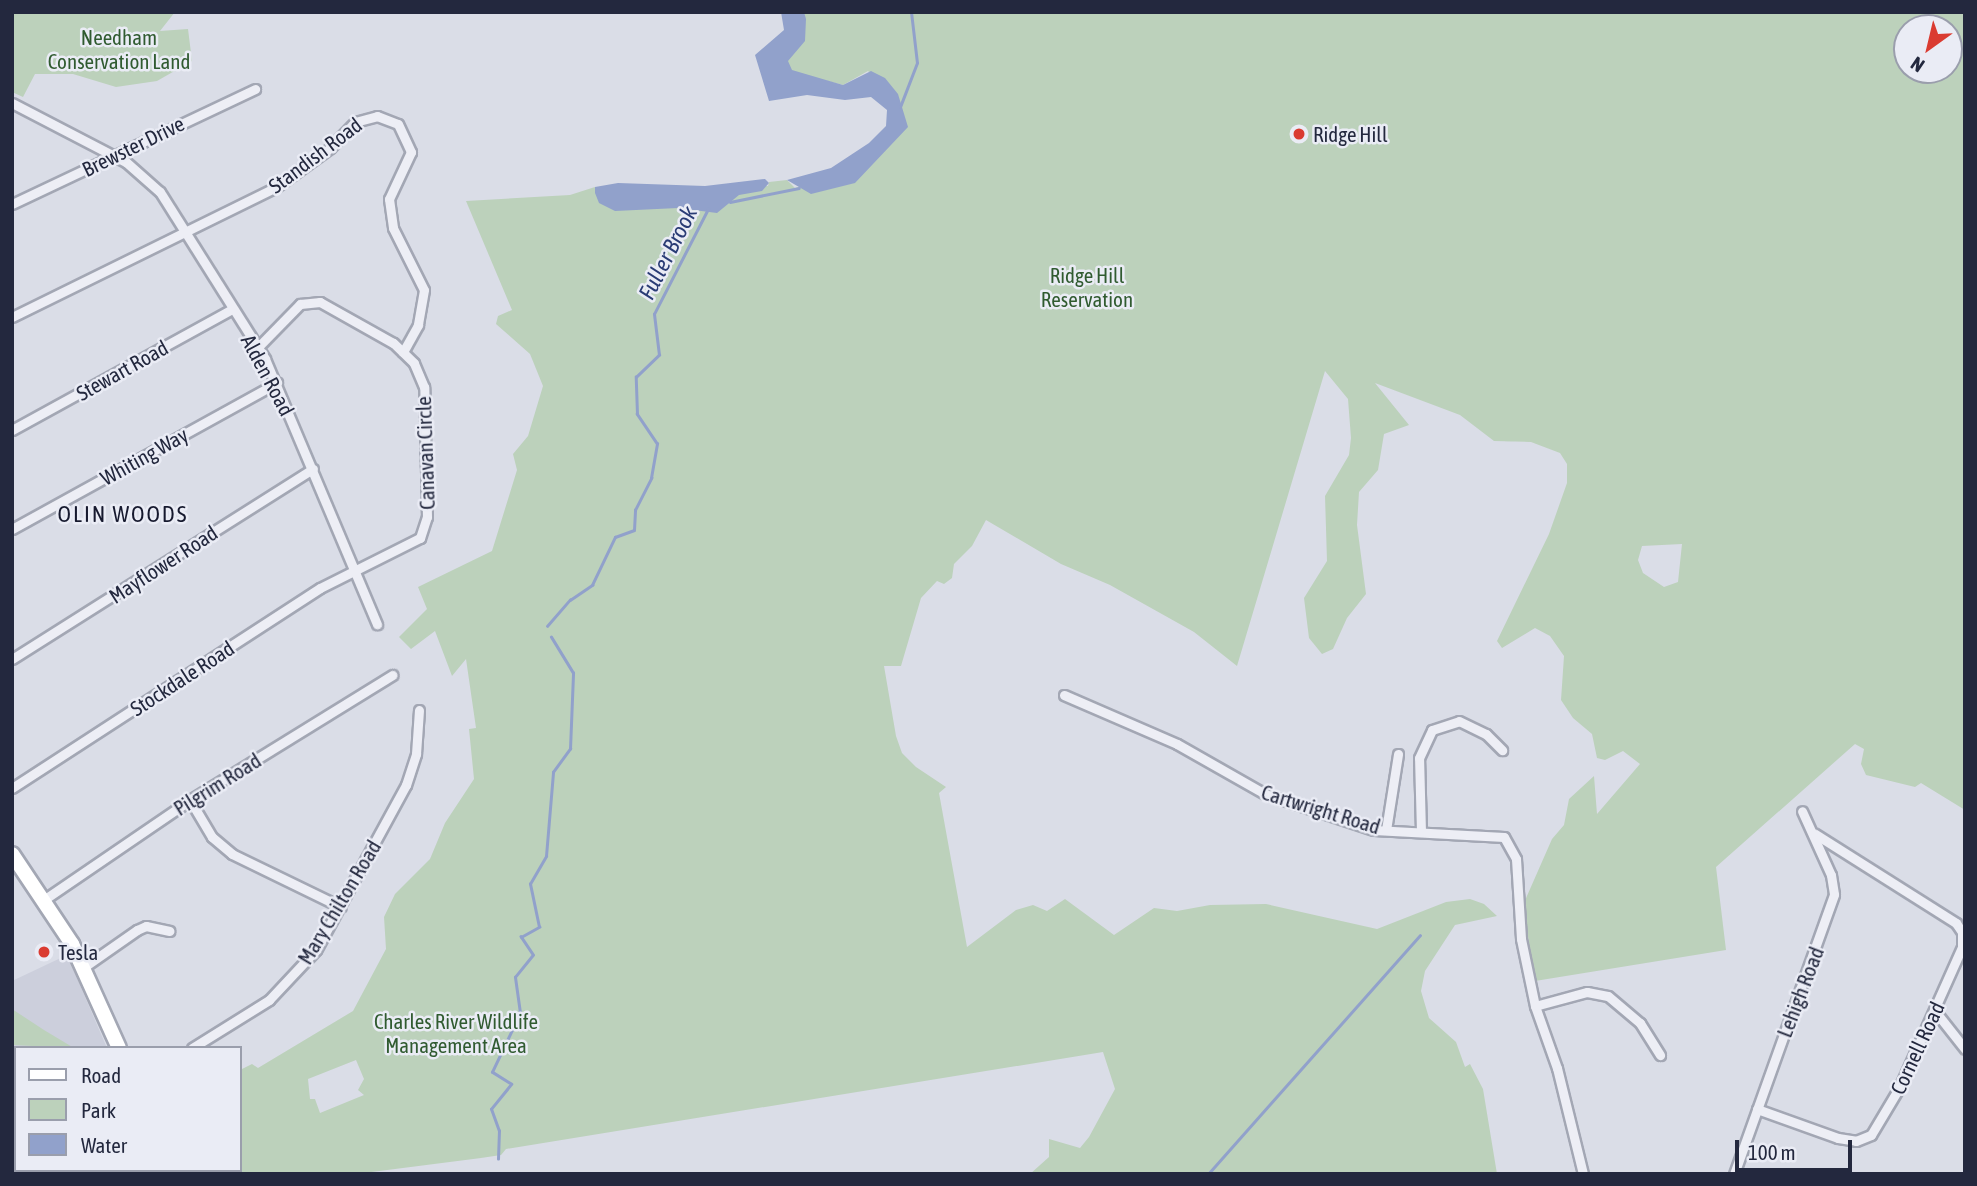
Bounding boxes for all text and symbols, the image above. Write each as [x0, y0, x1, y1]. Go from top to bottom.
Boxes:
north arrow [1893, 14, 1963, 84]
park label: Needham Conservation Land [48, 24, 190, 74]
text: N [1907, 52, 1928, 77]
street label: Brewster Drive [78, 110, 188, 182]
street label: Standish Road [263, 112, 367, 198]
place label: Ridge Hill [1313, 121, 1387, 147]
marker: Ridge Hill [1291, 126, 1307, 142]
water label: Fuller Brook [633, 202, 703, 304]
park label: Ridge Hill Reservation [1041, 262, 1133, 312]
street label: Alden Road [236, 330, 300, 420]
street label: Stewart Road [72, 334, 172, 406]
street label: Canavan Circle [410, 396, 440, 510]
street label: Whiting Way [96, 422, 192, 490]
district label: OLIN WOODS [59, 500, 187, 528]
street label: Mayflower Road [104, 520, 222, 608]
street label: Stockdale Road [125, 635, 239, 721]
street label: Pilgrim Road [169, 747, 265, 821]
street label: Cartwright Road [1258, 779, 1384, 839]
street label: Mary Chilton Road [292, 835, 386, 969]
place label: Tesla [58, 939, 98, 965]
street label: Lehigh Road [1771, 943, 1829, 1041]
marker: Tesla [36, 944, 52, 960]
street label: Cornell Road [1885, 998, 1949, 1098]
park label: Charles River Wildlife Management Area [374, 1008, 538, 1058]
legend [14, 1046, 242, 1172]
text: Road [81, 1063, 121, 1087]
text: Park [81, 1098, 116, 1122]
scale bar [1739, 1126, 1856, 1170]
text: Water [81, 1133, 127, 1157]
text: 100 m [1748, 1140, 1796, 1164]

